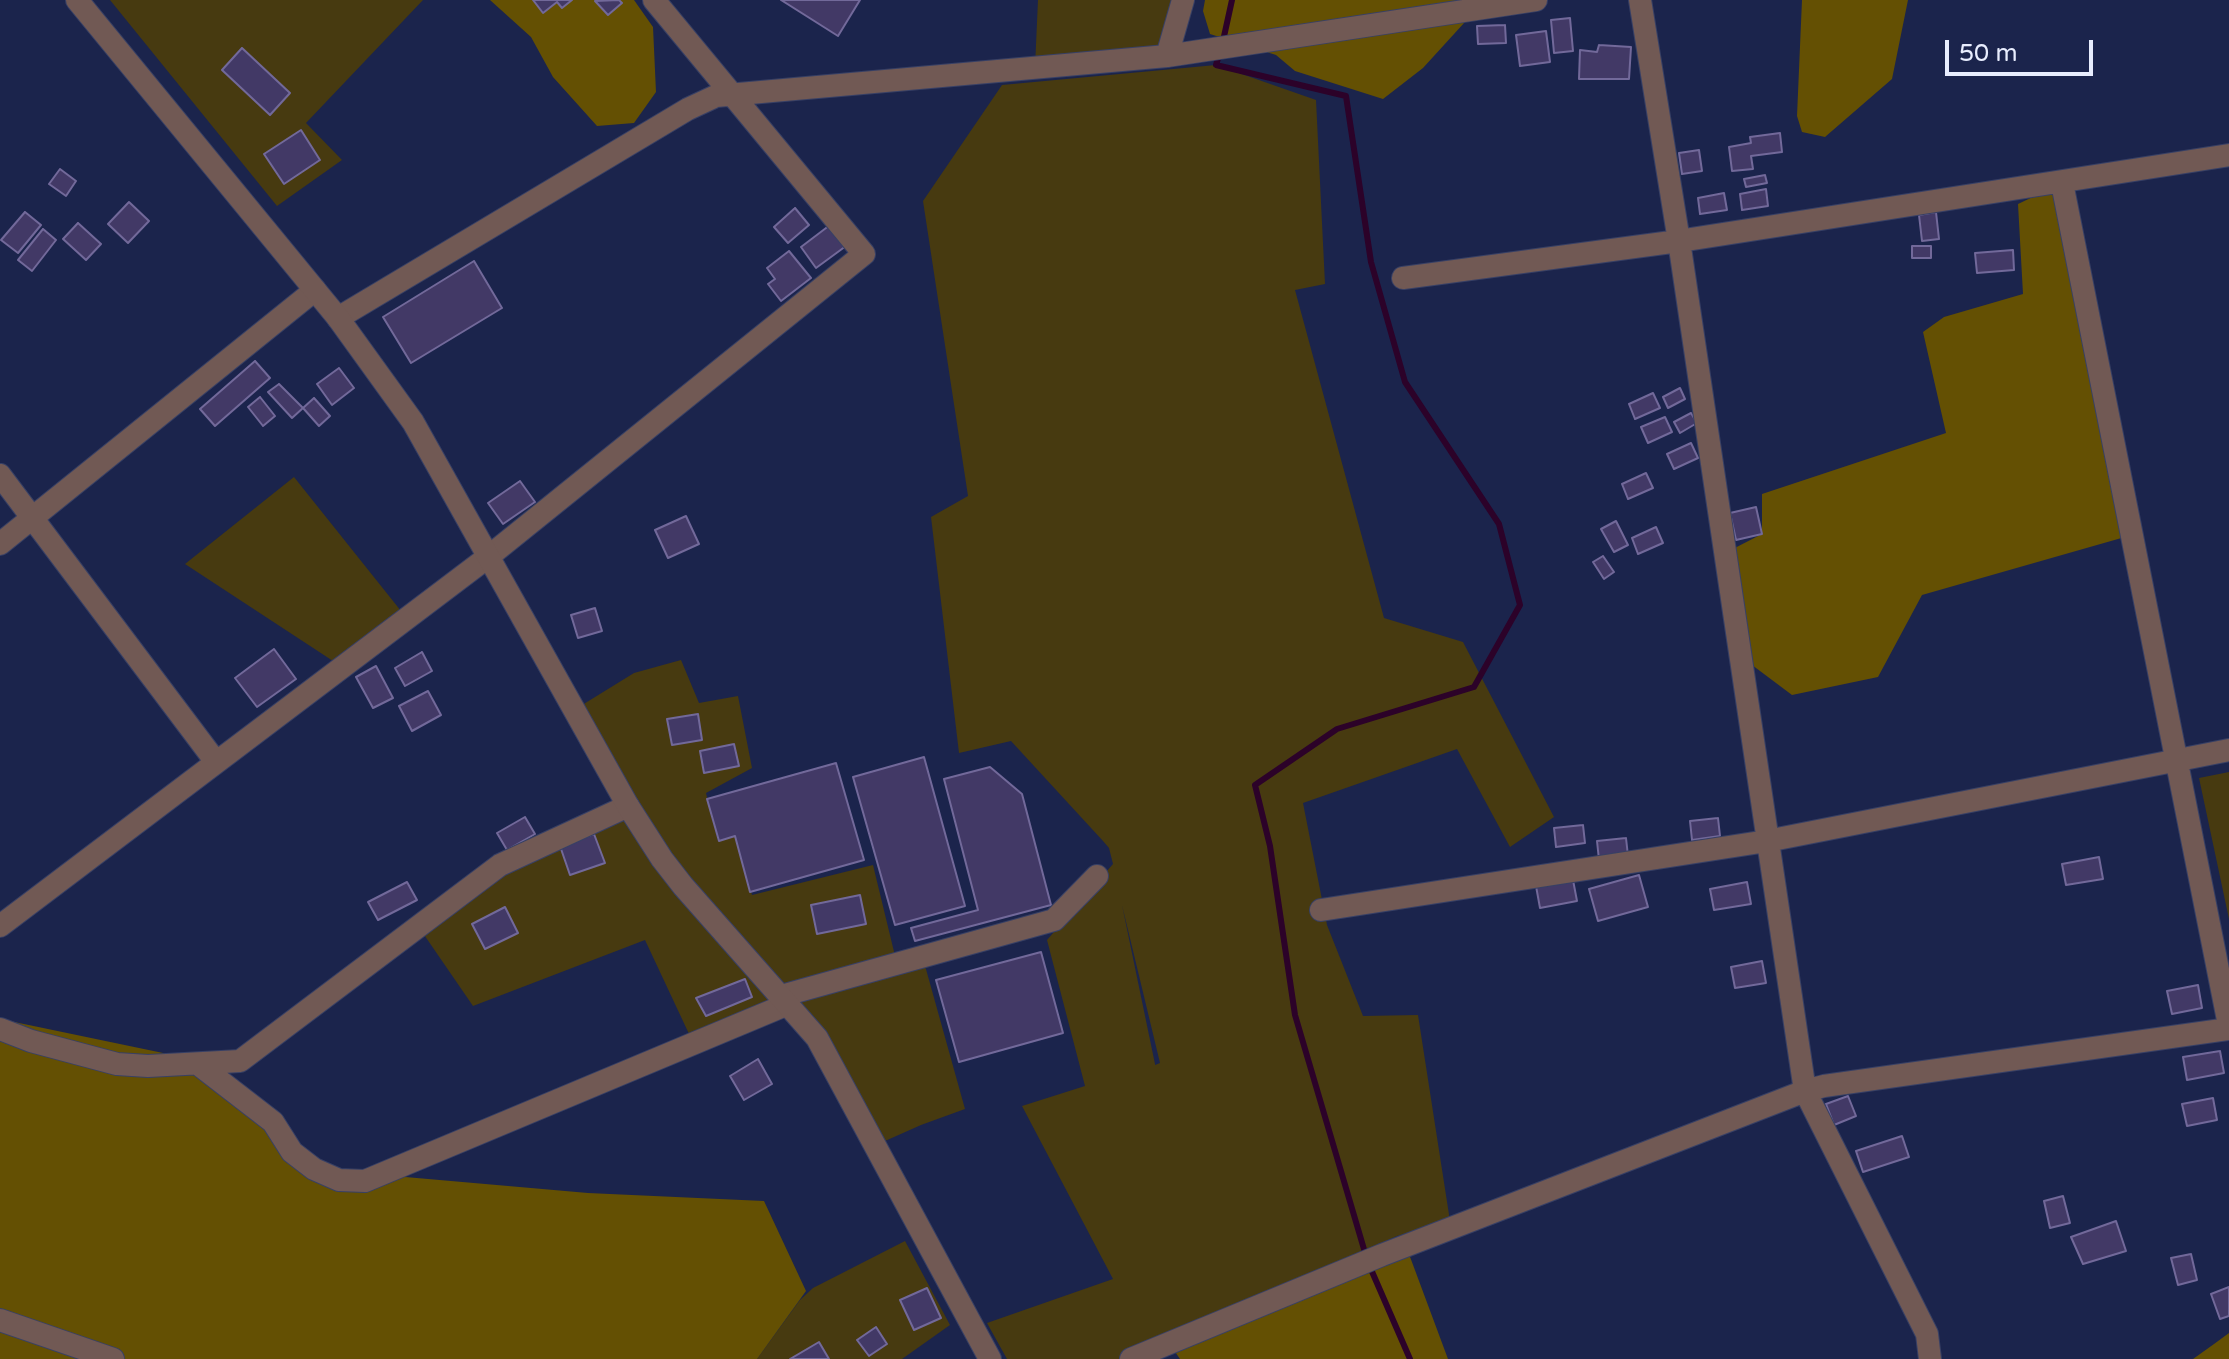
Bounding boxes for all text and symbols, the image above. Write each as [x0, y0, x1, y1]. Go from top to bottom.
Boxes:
scale bar [1949, 24, 2097, 74]
text: 50 m [1959, 39, 2017, 68]

